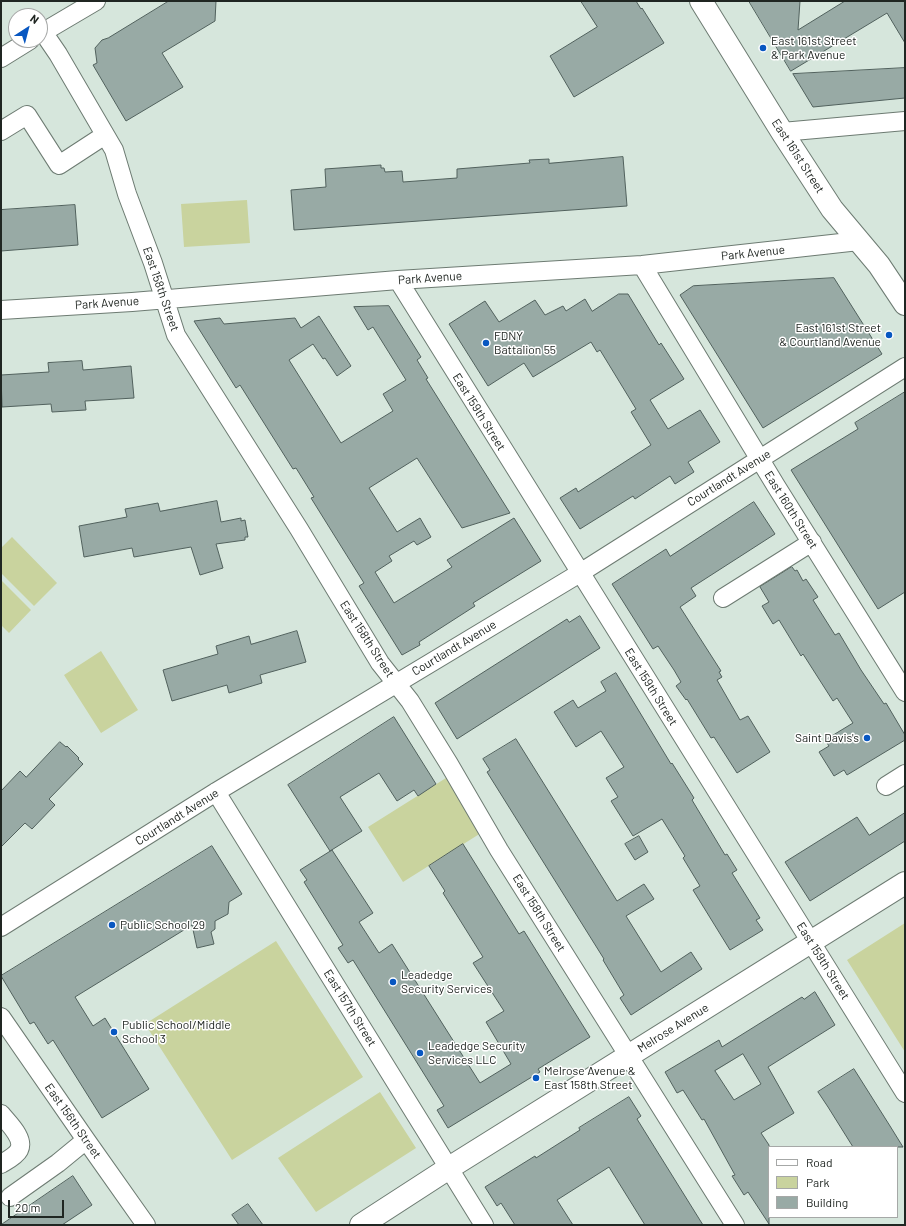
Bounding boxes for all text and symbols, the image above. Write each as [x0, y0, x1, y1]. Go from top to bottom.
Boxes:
north arrow [8, 8, 48, 48]
text: N [28, 11, 42, 26]
place label: East 161st Street & Park Avenue [771, 34, 857, 62]
marker: East 161st Street & Park Avenue [758, 43, 768, 53]
street label: East 161st Street [769, 116, 827, 196]
street label: Park Avenue [720, 242, 786, 264]
street label: East 158th Street [140, 245, 182, 333]
street label: Park Avenue [398, 269, 462, 287]
street label: Park Avenue [75, 294, 139, 312]
place label: East 161st Street & Courtland Avenue [779, 321, 881, 349]
place label: FDNY Battalion 55 [494, 329, 556, 357]
marker: East 161st Street & Courtland Avenue [884, 330, 894, 340]
marker: FDNY Battalion 55 [481, 338, 491, 348]
street label: East 159th Street [449, 371, 509, 453]
street label: Courtlandt Avenue [685, 446, 773, 510]
street label: East 160th Street [761, 468, 821, 552]
street label: East 158th Street [337, 598, 397, 680]
street label: Courtlandt Avenue [409, 617, 499, 679]
street label: East 159th Street [621, 646, 681, 728]
place label: Saint Davis's [795, 731, 859, 745]
marker: Saint Davis's [862, 733, 872, 743]
street label: Courtlandt Avenue [133, 785, 221, 849]
street label: East 158th Street [509, 872, 569, 954]
place label: Public School 29 [120, 918, 205, 932]
marker: Public School 29 [107, 920, 117, 930]
street label: East 159th Street [793, 920, 853, 1002]
street label: East 157th Street [321, 967, 379, 1049]
place label: Leadedge Security Services [401, 968, 492, 996]
marker: Leadedge Security Services [388, 977, 398, 987]
street label: Melrose Avenue [635, 1000, 711, 1056]
place label: Public School/Middle School 3 [122, 1018, 231, 1046]
marker: Public School/Middle School 3 [109, 1027, 119, 1037]
place label: Leadedge Security Services LLC [428, 1039, 525, 1067]
marker: Leadedge Security Services LLC [415, 1048, 425, 1058]
place label: Melrose Avenue & East 158th Street [544, 1064, 636, 1092]
marker: Melrose Avenue & East 158th Street [531, 1073, 541, 1083]
street label: East 156th Street [42, 1081, 104, 1161]
legend [768, 1146, 898, 1218]
text: Road [806, 1155, 833, 1169]
text: Park [806, 1175, 830, 1189]
scale bar [10, 1192, 66, 1218]
text: Building [806, 1195, 848, 1209]
text: 20 m [15, 1200, 41, 1214]

